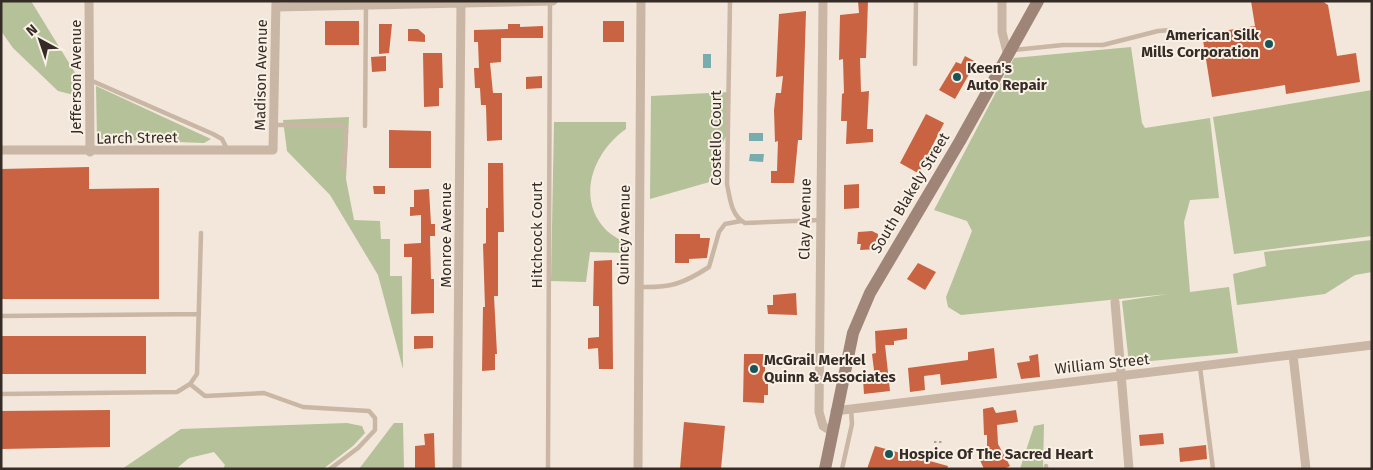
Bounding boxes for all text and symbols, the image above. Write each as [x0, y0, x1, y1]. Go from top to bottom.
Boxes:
north arrow [15, 15, 65, 65]
street label: Madison Avenue [251, 19, 271, 131]
street label: Jefferson Avenue [67, 20, 85, 134]
text: N [23, 21, 41, 40]
place label: American Silk Mills Corporation [1141, 26, 1260, 61]
marker: American Silk Mills Corporation [1263, 38, 1275, 50]
place label: Keen's Auto Repair [966, 59, 1048, 94]
marker: Keen's Auto Repair [951, 71, 963, 83]
street label: Costello Court [707, 90, 725, 186]
street label: Larch Street [96, 128, 178, 148]
street label: South Blakely Street [867, 129, 953, 257]
street label: Clay Avenue [795, 178, 815, 260]
street label: Hitchcock Court [528, 181, 546, 288]
street label: Monroe Avenue [437, 182, 455, 288]
street label: Quincy Avenue [614, 185, 634, 285]
street label: William Street [1054, 350, 1151, 378]
place label: McGrail Merkel Quinn & Associates [764, 351, 896, 386]
marker: McGrail Merkel Quinn & Associates [748, 363, 760, 375]
place label: Hospice Of The Sacred Heart [899, 445, 1093, 463]
marker: Hospice Of The Sacred Heart [883, 448, 895, 460]

